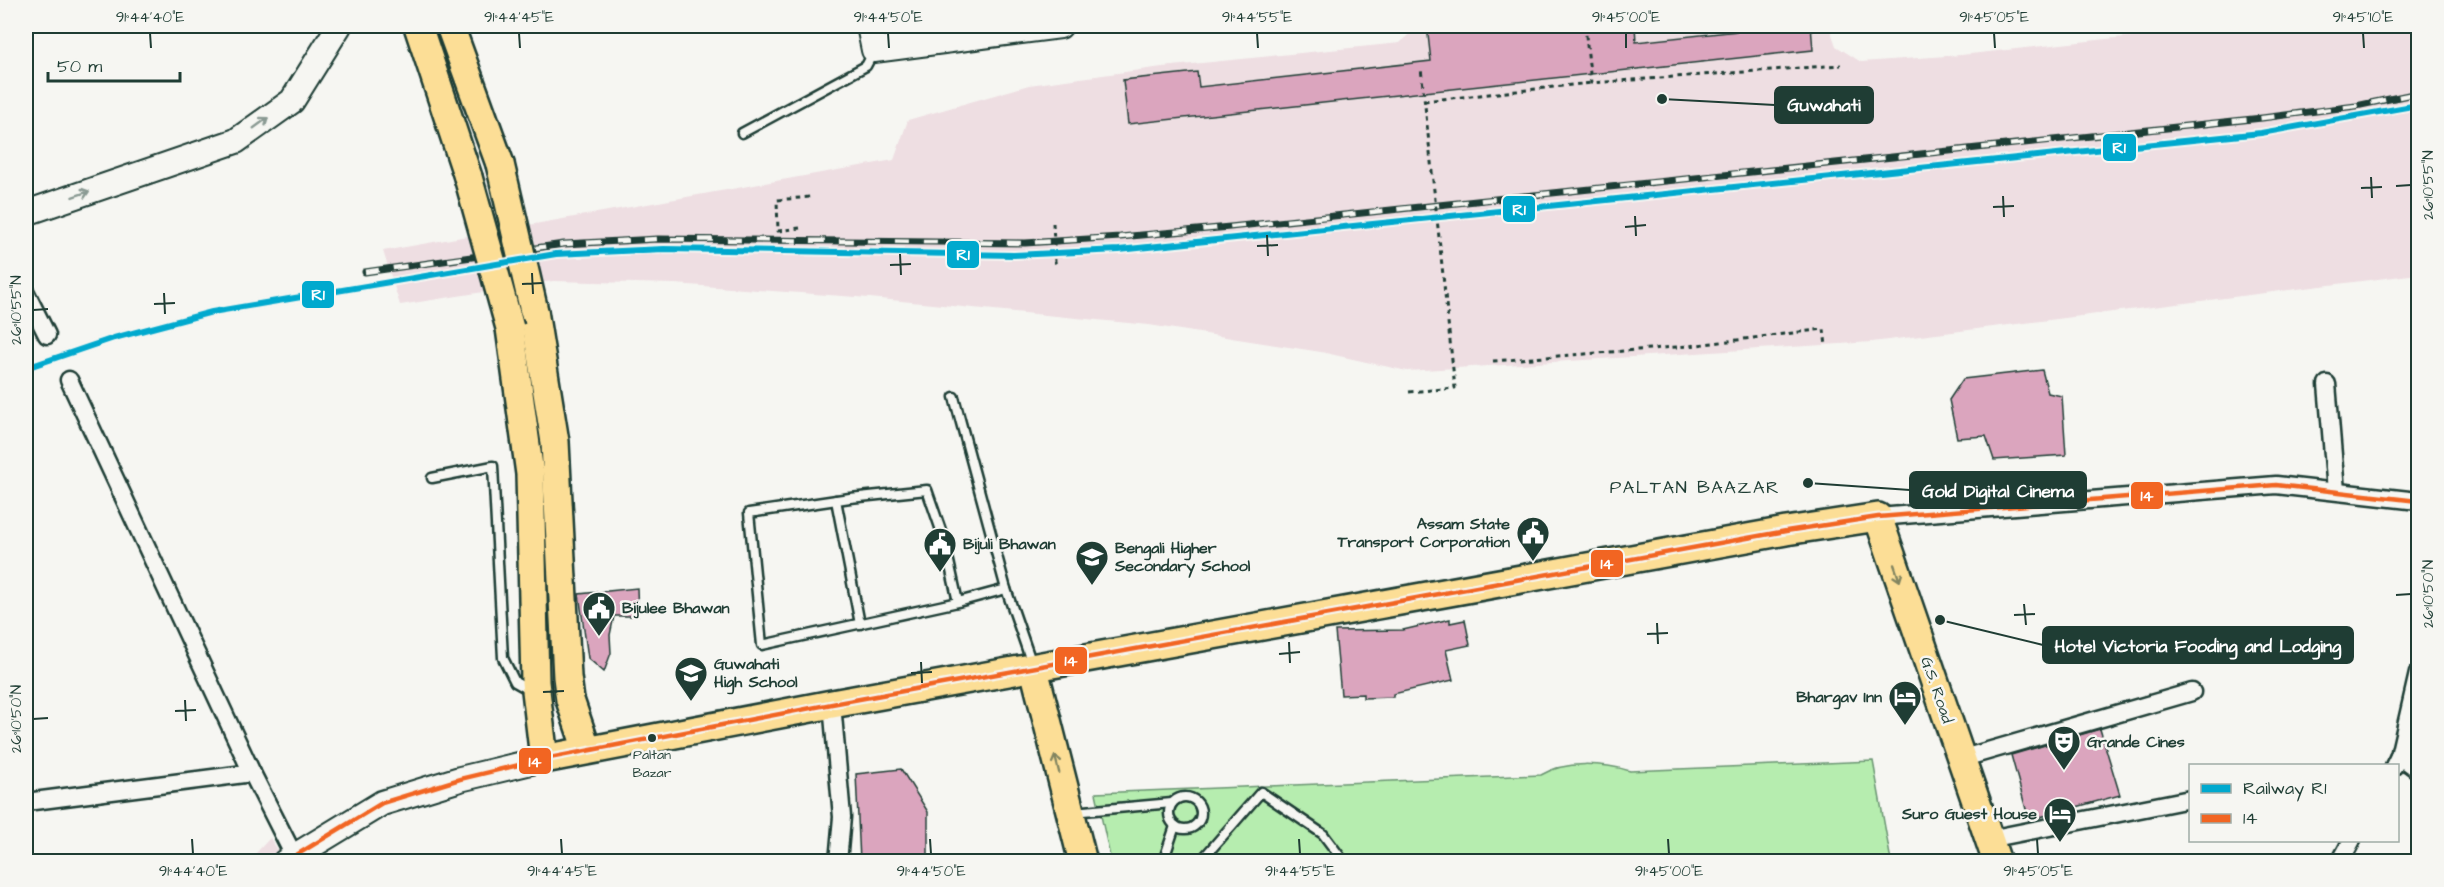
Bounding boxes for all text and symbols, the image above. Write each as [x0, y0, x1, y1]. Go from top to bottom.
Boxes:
text: 91°44'40"E [116, 7, 184, 28]
text: 91°44'45"E [484, 7, 554, 28]
text: 91°44'50"E [853, 7, 923, 28]
text: 91°44'55"E [1222, 7, 1292, 28]
text: 91°45'00"E [1592, 7, 1660, 28]
text: 91°45'05"E [1959, 7, 2029, 28]
text: 91°45'10"E [2333, 7, 2394, 28]
scale bar [48, 45, 180, 83]
text: 50 m [57, 54, 102, 79]
callout: Guwahati [1775, 87, 1873, 123]
text: Guwahati [1787, 93, 1861, 118]
one-way arrow [253, 117, 269, 129]
line badge: R1 [2102, 133, 2137, 162]
text: R1 [2112, 137, 2127, 159]
text: 26°10'55"N [2418, 150, 2439, 220]
one-way arrow [71, 188, 90, 199]
line badge: R1 [1502, 195, 1536, 223]
text: R1 [1512, 199, 1527, 221]
line badge: R1 [946, 240, 980, 269]
text: R1 [956, 244, 971, 266]
text: 26°10'55"N [6, 275, 27, 345]
line badge: R1 [301, 280, 335, 309]
text: R1 [311, 284, 326, 306]
callout: Gold Digital Cinema [1910, 472, 2086, 508]
district label: PALTAN BAAZAR [1610, 475, 1780, 500]
text: Gold Digital Cinema [1922, 479, 2075, 505]
line badge: 14 [2130, 481, 2164, 510]
text: 14 [2141, 485, 2154, 507]
place label: Assam State Transport Corporation [1337, 513, 1510, 553]
public building icon: Assam State Transport Corporation [1515, 515, 1551, 562]
public building icon: Bijuli Bhawan [922, 526, 958, 573]
place label: Bijuli Bhawan [963, 533, 1056, 555]
place label: Bengali Higher Secondary School [1114, 537, 1251, 578]
school or university icon: Bengali Higher Secondary School [1074, 539, 1110, 586]
line badge: 14 [1590, 549, 1624, 578]
text: 14 [1601, 553, 1614, 575]
text: 26°10'50"N [2418, 560, 2439, 628]
one-way arrow [1893, 563, 1904, 582]
public building icon: Bijulee Bhawan [581, 590, 617, 637]
place label: Bijulee Bhawan [622, 597, 730, 619]
callout: Hotel Victoria Fooding and Lodging [2043, 627, 2353, 663]
text: Hotel Victoria Fooding and Lodging [2055, 634, 2342, 660]
line badge: 14 [1054, 646, 1088, 675]
text: 14 [1065, 650, 1078, 672]
place label: Guwahati High School [714, 653, 798, 695]
street label: G.S. Road [1915, 654, 1959, 726]
school or university icon: Guwahati High School [673, 655, 709, 702]
hotel icon: Bhargav Inn [1887, 679, 1923, 726]
text: 26°10'50"N [6, 685, 27, 753]
place label: Bhargav Inn [1796, 686, 1882, 710]
theatre icon: Grande Cines [2046, 724, 2082, 771]
place label: Grande Cines [2087, 731, 2185, 753]
marker: Paltan Bazar [646, 732, 658, 744]
place label: Paltan Bazar [633, 745, 672, 783]
line badge: 14 [518, 747, 552, 775]
text: 14 [529, 751, 542, 773]
one-way arrow [1051, 755, 1063, 774]
legend [2189, 764, 2399, 842]
text: Railway R1 [2243, 776, 2326, 802]
hotel icon: Suro Guest House [2042, 796, 2078, 843]
place label: Suro Guest House [1901, 803, 2037, 825]
text: 14 [2243, 806, 2258, 831]
text: 91°44'40"E [159, 861, 227, 882]
text: 91°44'45"E [527, 861, 597, 882]
text: 91°44'50"E [896, 861, 966, 882]
text: 91°44'55"E [1265, 861, 1335, 882]
text: 91°45'00"E [1635, 861, 1703, 882]
text: 91°45'05"E [2003, 861, 2073, 882]

